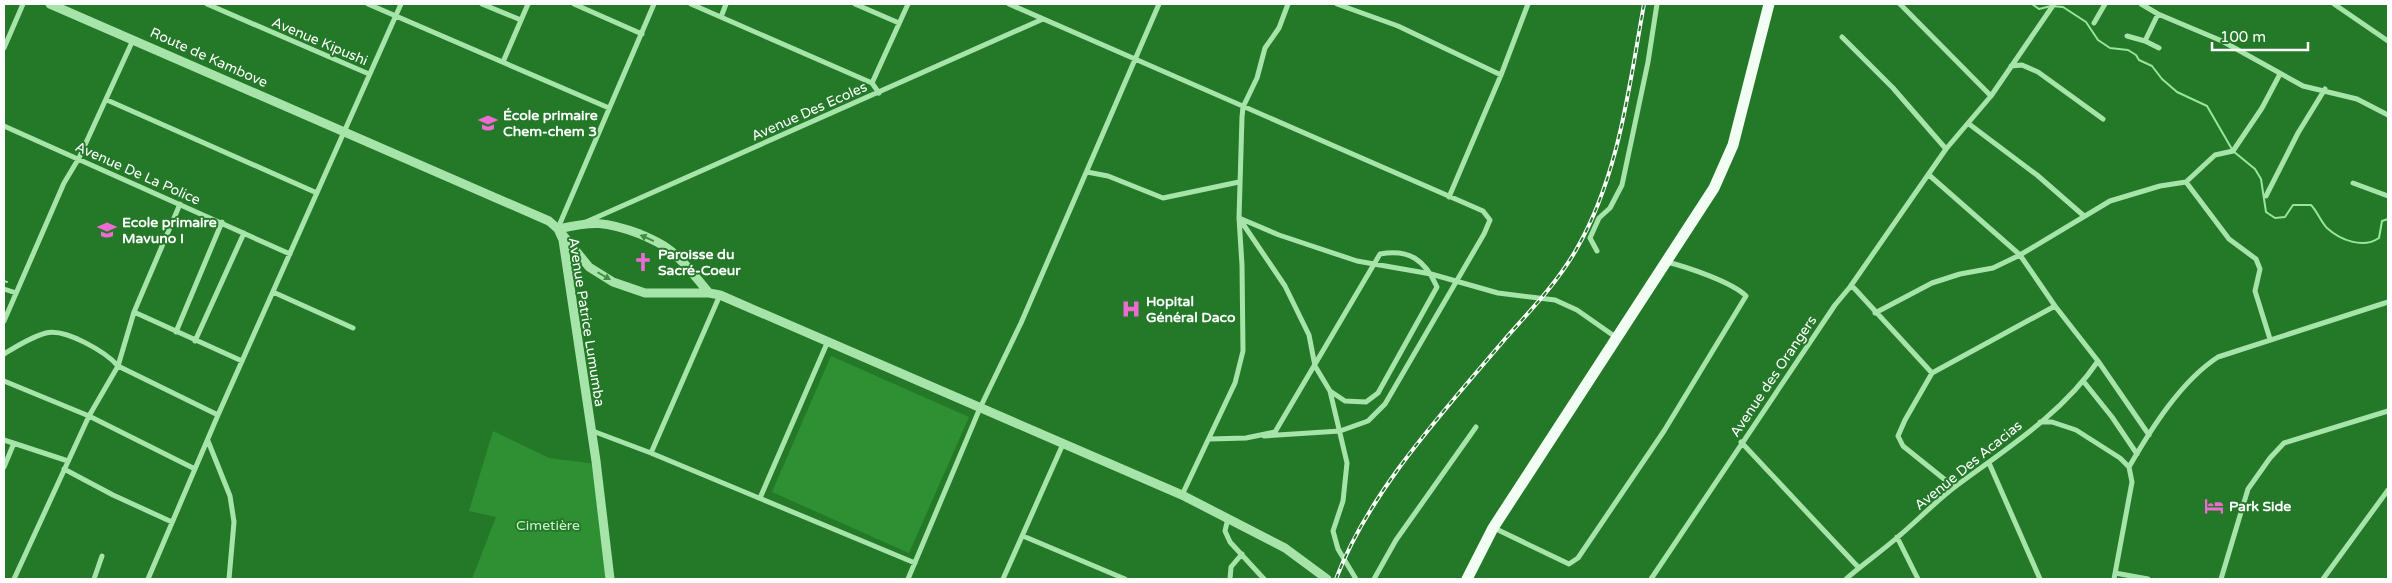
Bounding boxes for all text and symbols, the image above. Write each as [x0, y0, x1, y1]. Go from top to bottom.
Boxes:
street label: Avenue Kipushi [269, 14, 370, 69]
scale bar [2212, 20, 2308, 52]
street label: Route de Kambove [147, 24, 270, 91]
text: 100 m [2220, 28, 2266, 46]
street label: Avenue Des Ecoles [749, 78, 870, 145]
place label: École primaire Chem-chem 3 [503, 107, 598, 140]
school or university icon: École primaire Chem-chem 3 [477, 112, 499, 134]
street label: Avenue De La Police [73, 138, 203, 209]
place label: Ecole primaire Mavuno I [122, 214, 217, 247]
school or university icon: Ecole primaire Mavuno I [96, 219, 118, 241]
one-way arrow [640, 233, 654, 241]
street label: Avenue Patrice Lumumba [565, 236, 608, 408]
place label: Paroisse du Sacré-Coeur [658, 246, 741, 279]
church icon: Paroisse du Sacré-Coeur [632, 251, 654, 273]
one-way arrow [597, 271, 610, 280]
place label: Hopital Général Daco [1146, 293, 1236, 326]
hospital icon: Hopital Général Daco [1120, 298, 1142, 320]
street label: Avenue des Orangers [1726, 312, 1821, 440]
street label: Avenue Des Acacias [1911, 417, 2026, 514]
hotel icon: Park Side [2203, 495, 2225, 517]
place label: Park Side [2229, 498, 2291, 515]
park label: Cimetière [516, 517, 580, 534]

